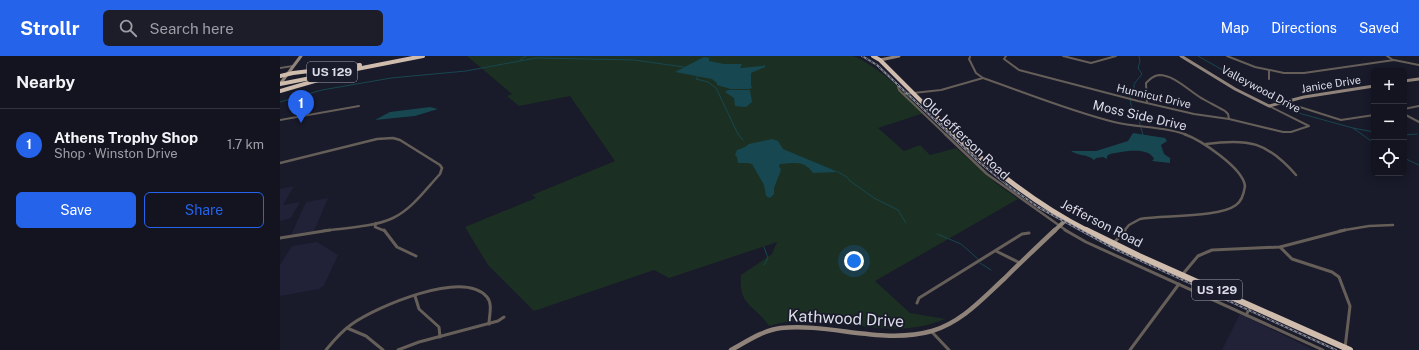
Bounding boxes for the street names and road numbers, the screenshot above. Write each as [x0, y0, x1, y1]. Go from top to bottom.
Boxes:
road number: US 129 [307, 62, 357, 82]
street label: Valleywood Drive [1219, 63, 1303, 115]
street label: Janice Drive [1300, 73, 1362, 95]
street label: Hunnicut Drive [1116, 82, 1192, 110]
street label: Old Jefferson Road [919, 94, 1012, 183]
street label: Moss Side Drive [1091, 97, 1188, 134]
street label: Jefferson Road [1058, 196, 1145, 251]
road number: US 129 [1192, 280, 1242, 300]
street label: Kathwood Drive [787, 306, 905, 331]

